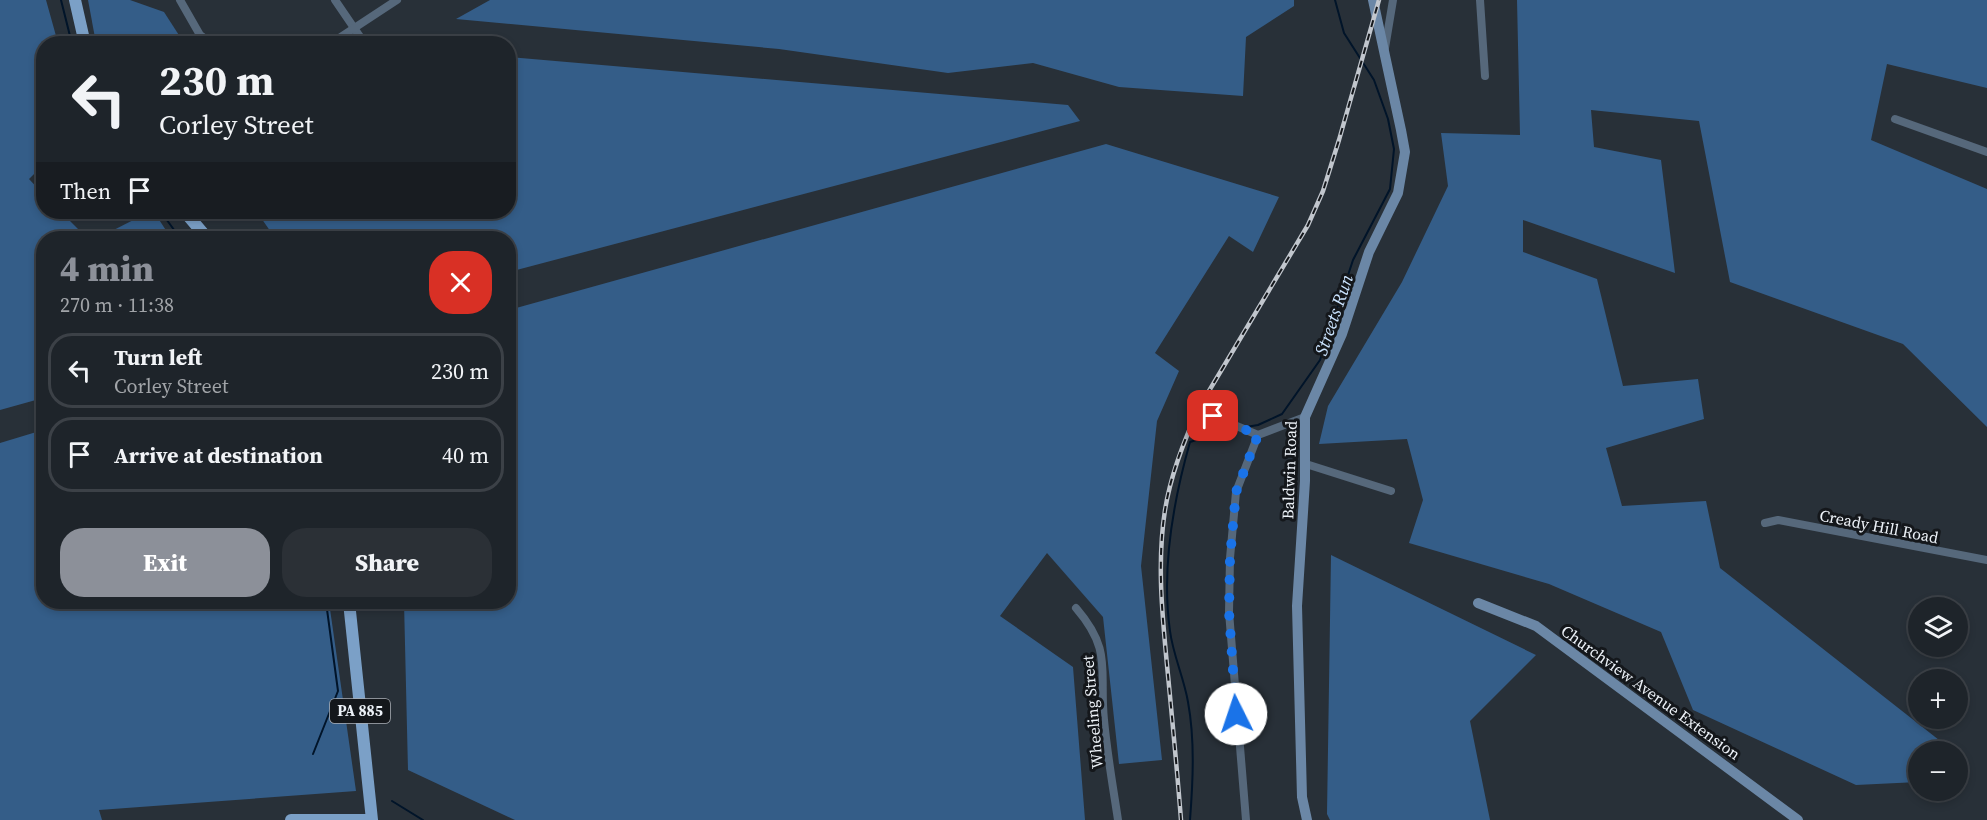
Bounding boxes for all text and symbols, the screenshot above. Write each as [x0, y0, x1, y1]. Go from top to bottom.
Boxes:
text: 230 m [159, 51, 274, 109]
icon: left [60, 60, 138, 138]
text: Corley Street [159, 106, 313, 143]
icon: arrive [123, 174, 156, 207]
text: Then [60, 176, 111, 206]
text: 4 min [60, 244, 154, 293]
button: close [429, 251, 492, 314]
water label: Streets Run [1308, 271, 1359, 359]
text: 270 m · 11:38 [60, 291, 174, 319]
text: Turn left [114, 342, 202, 372]
icon: left [63, 354, 96, 387]
text: 230 m [431, 356, 489, 386]
text: Corley Street [114, 372, 228, 400]
pin [1187, 390, 1238, 441]
icon: arrive [1196, 399, 1229, 432]
street label: Baldwin Road [1276, 420, 1302, 520]
icon: arrive [63, 438, 96, 471]
text: Arrive at destination [114, 440, 323, 470]
text: 40 m [442, 440, 489, 470]
street label: Cready Hill Road [1818, 504, 1940, 548]
button: Exit [60, 528, 270, 597]
button: Share [282, 528, 492, 597]
map controls [1908, 597, 1968, 801]
button: layers [1908, 597, 1968, 657]
street label: Churchview Avenue Extension [1557, 619, 1745, 765]
street label: Wheeling Street [1076, 654, 1108, 770]
button: + [1908, 669, 1968, 729]
position arrow [1204, 682, 1268, 746]
road number: PA 885 [330, 699, 390, 723]
button: − [1908, 741, 1968, 801]

